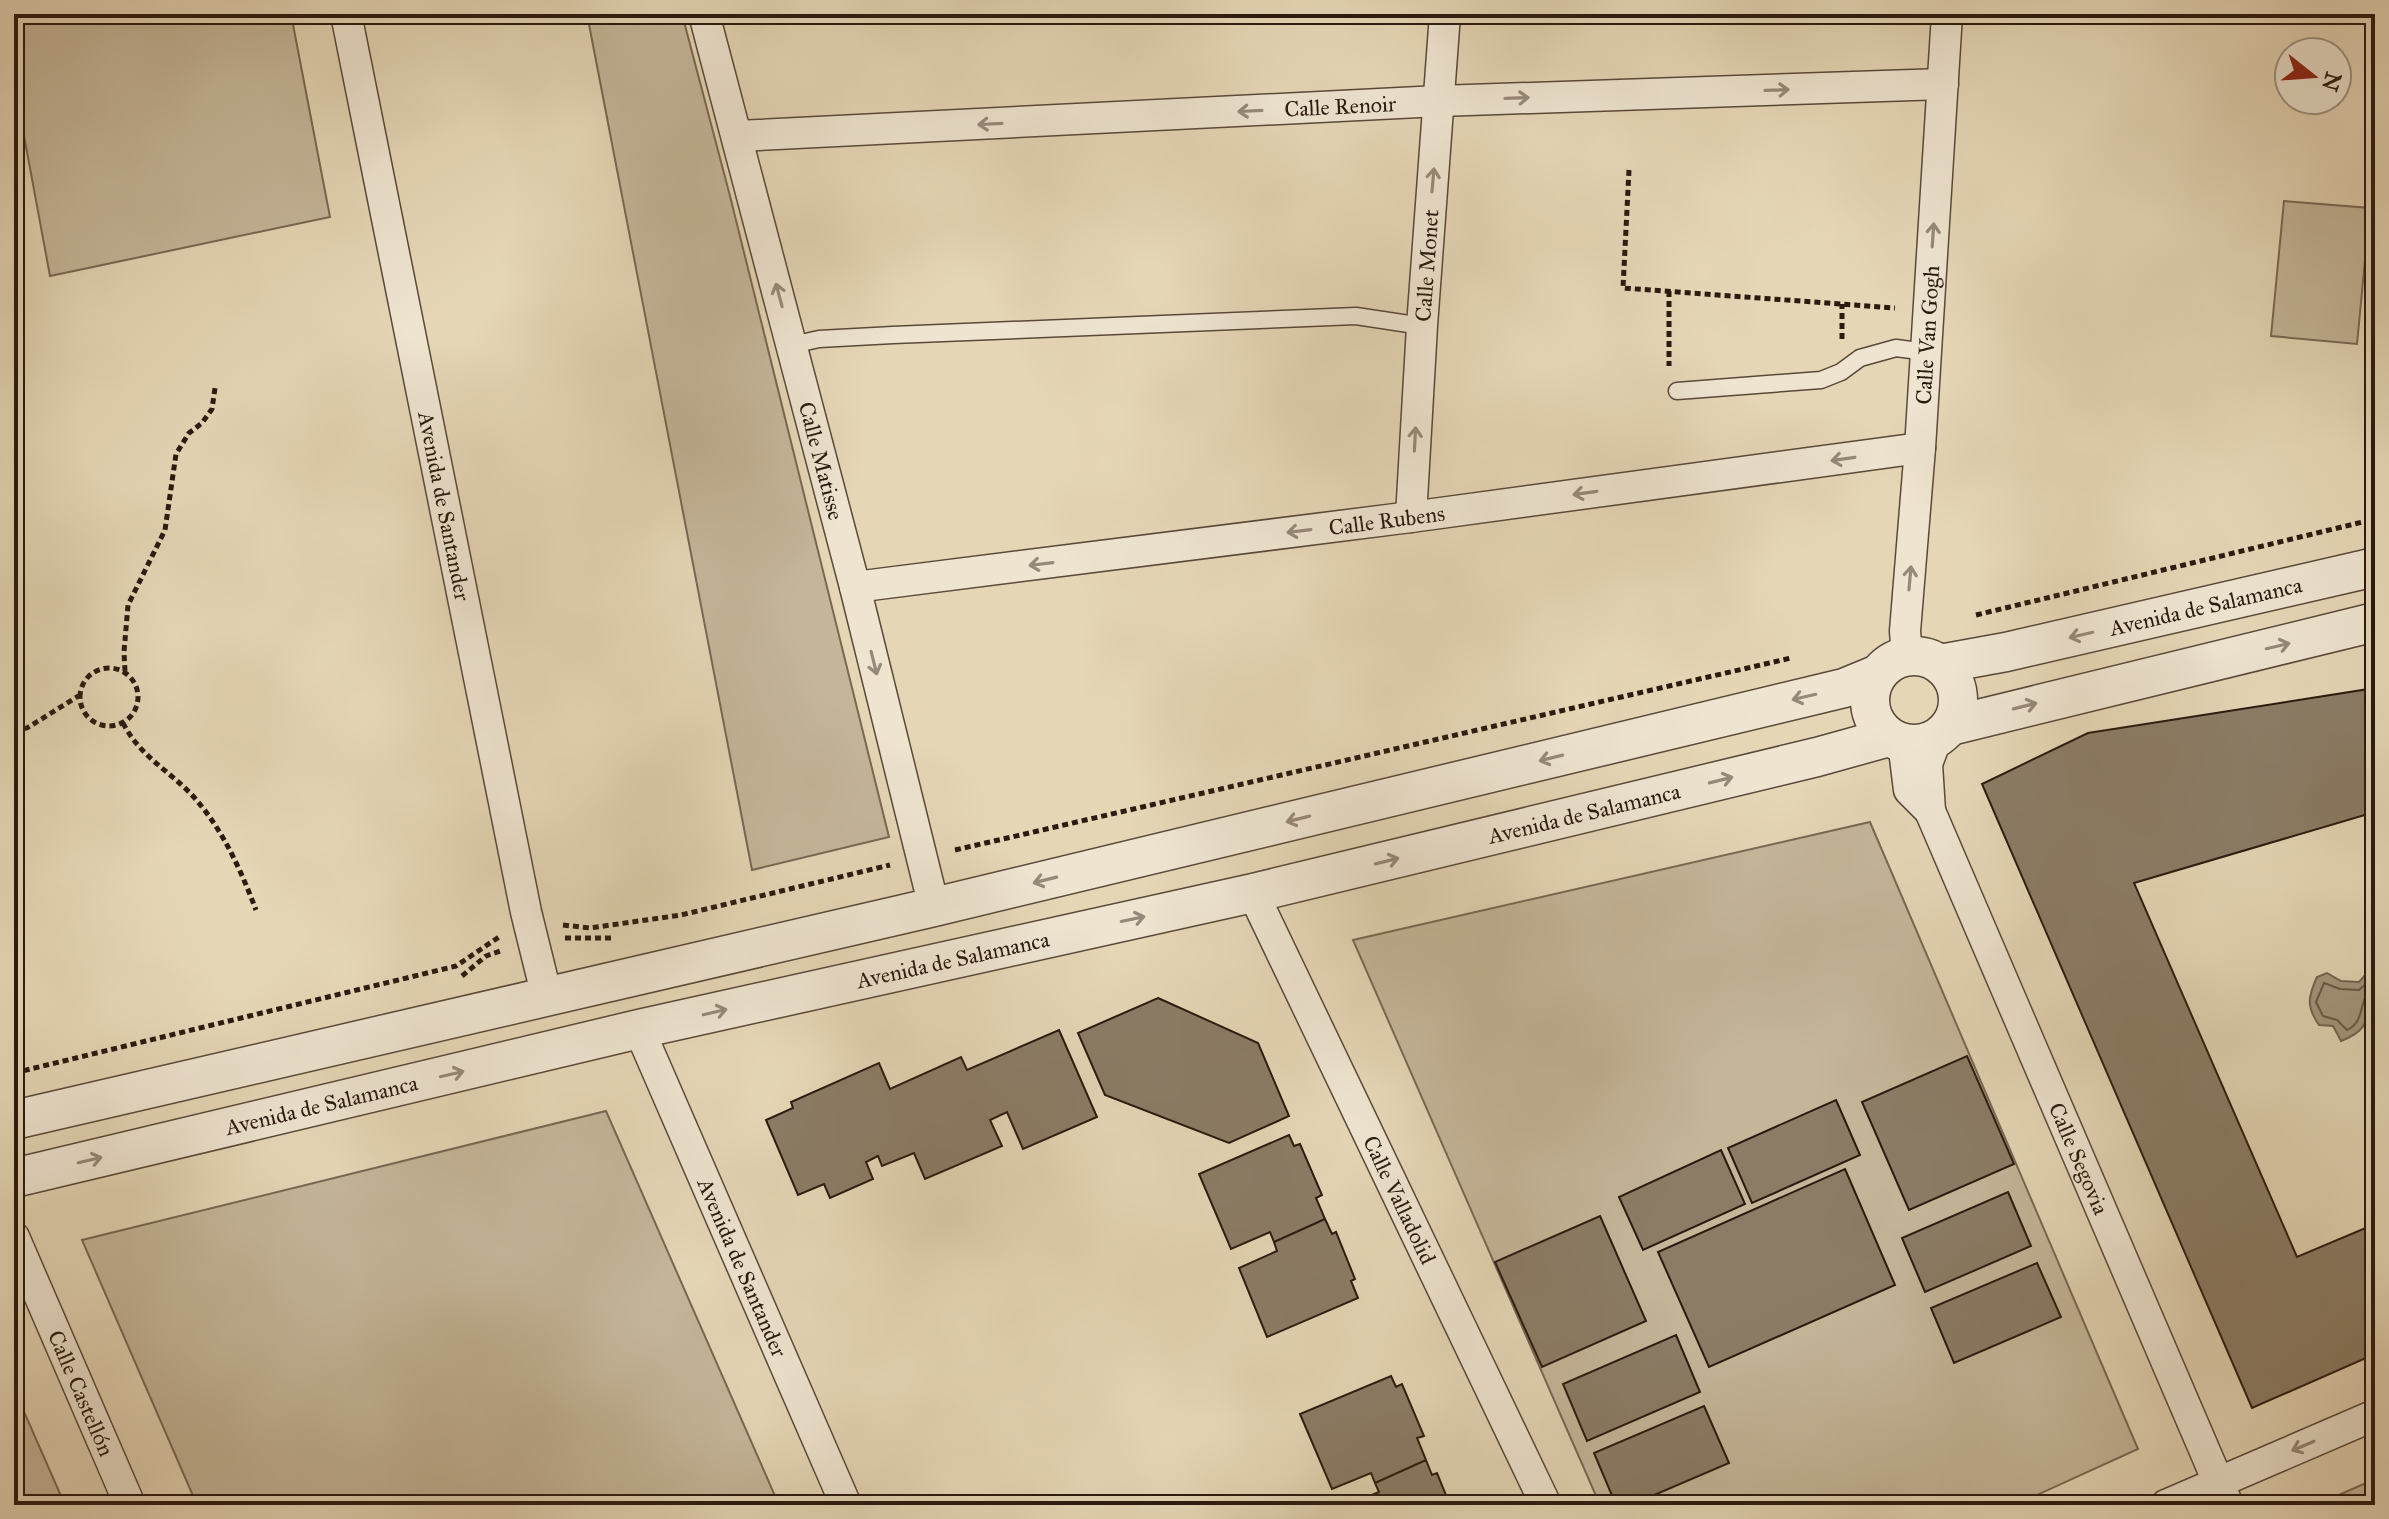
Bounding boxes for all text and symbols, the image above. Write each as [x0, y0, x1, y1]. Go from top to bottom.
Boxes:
north arrow [2273, 36, 2353, 116]
text: N [2316, 69, 2347, 95]
one-way arrow [1763, 82, 1790, 97]
street label: Calle Renoir [1284, 90, 1398, 122]
one-way arrow [1503, 91, 1530, 106]
one-way arrow [1237, 103, 1264, 118]
one-way arrow [977, 116, 1004, 131]
one-way arrow [1426, 167, 1441, 193]
street label: Calle Monet [1409, 208, 1444, 323]
one-way arrow [1926, 222, 1941, 249]
street label: Calle Van Gogh [1909, 264, 1945, 405]
one-way arrow [770, 283, 785, 309]
street label: Calle Matisse [793, 399, 850, 523]
street label: Avenida de Santander [412, 408, 477, 604]
one-way arrow [1408, 426, 1423, 453]
one-way arrow [1830, 452, 1856, 467]
one-way arrow [1573, 486, 1598, 501]
street label: Calle Rubens [1327, 499, 1447, 541]
one-way arrow [1287, 524, 1312, 539]
one-way arrow [1028, 556, 1055, 571]
one-way arrow [1902, 565, 1917, 592]
street label: Avenida de Salamanca [2106, 571, 2305, 641]
one-way arrow [2068, 628, 2094, 643]
one-way arrow [2265, 637, 2290, 652]
one-way arrow [867, 650, 882, 675]
one-way arrow [1791, 690, 1817, 705]
one-way arrow [2012, 698, 2037, 713]
one-way arrow [1538, 751, 1564, 766]
one-way arrow [1708, 772, 1733, 787]
street label: Avenida de Salamanca [1484, 777, 1684, 850]
one-way arrow [1286, 812, 1312, 827]
one-way arrow [1373, 852, 1399, 867]
one-way arrow [1033, 873, 1059, 888]
one-way arrow [1120, 911, 1146, 926]
street label: Avenida de Salamanca [853, 925, 1053, 994]
one-way arrow [702, 1004, 728, 1019]
one-way arrow [438, 1066, 464, 1081]
street label: Avenida de Salamanca [222, 1069, 421, 1141]
street label: Calle Segovia [2043, 1098, 2115, 1219]
street label: Calle Valladolid [1358, 1131, 1442, 1268]
one-way arrow [77, 1152, 102, 1167]
street label: Avenida de Santander [692, 1173, 794, 1362]
street label: Calle Castellón [42, 1326, 121, 1460]
one-way arrow [2291, 1440, 2316, 1454]

